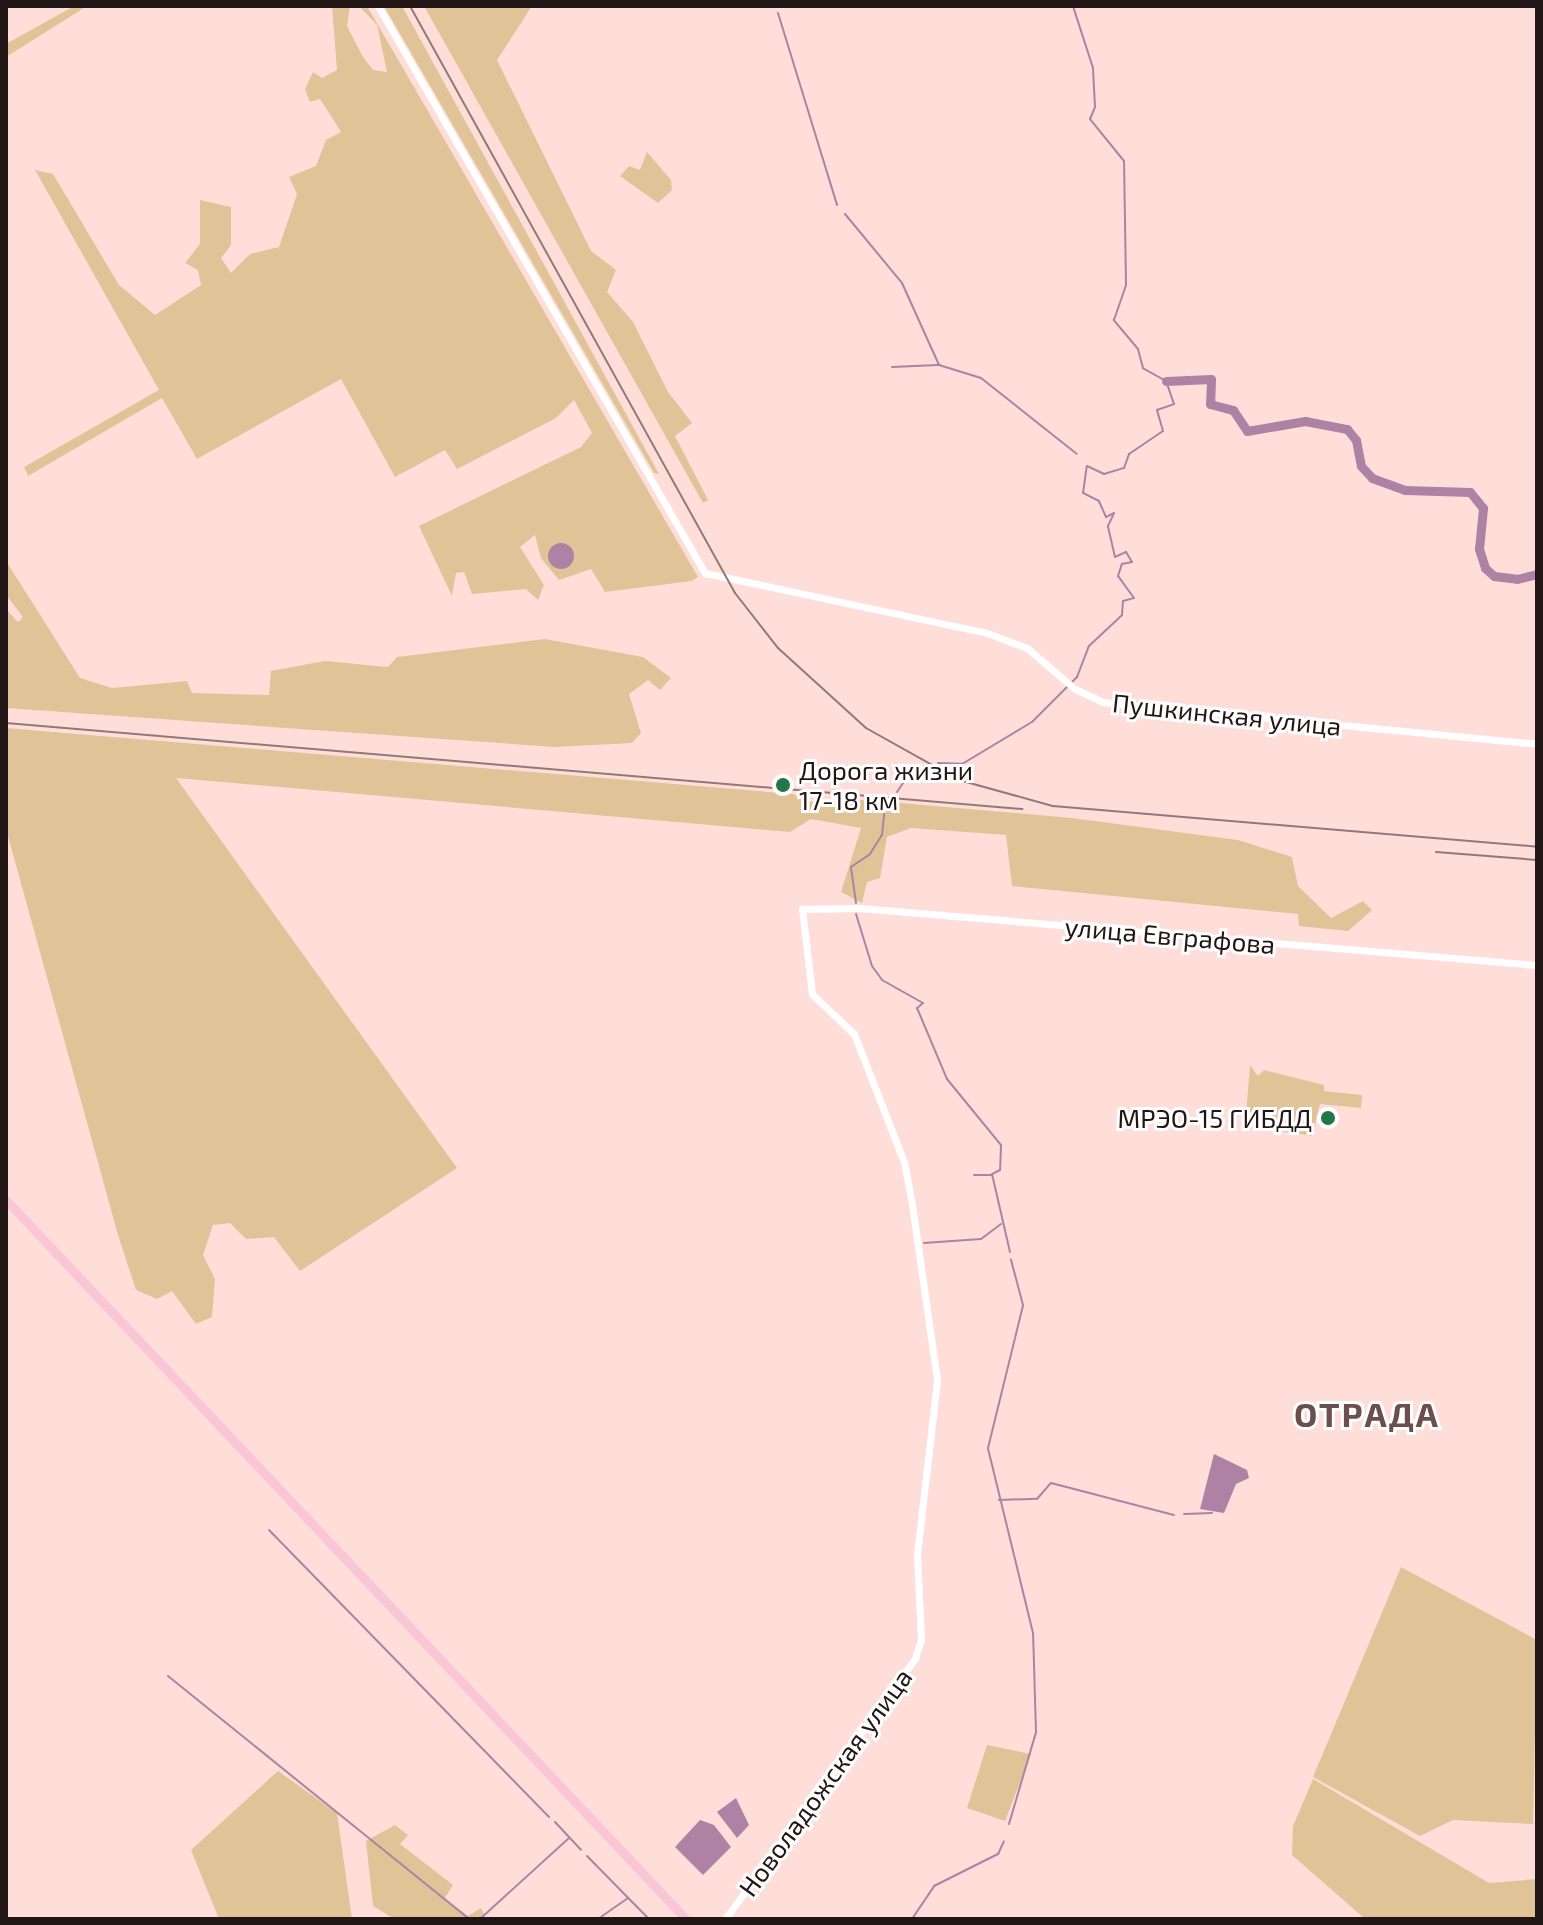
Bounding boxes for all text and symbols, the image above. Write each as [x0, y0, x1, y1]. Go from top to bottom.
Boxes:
street label: Пушкинская улица [1111, 686, 1343, 742]
place label: Дорога жизни 17-18 км [799, 754, 973, 816]
marker: Дорога жизни 17-18 км [774, 776, 792, 794]
street label: улица Евграфова [1063, 910, 1277, 960]
place label: МРЭО-15 ГИБДД [1118, 1102, 1312, 1134]
marker: МРЭО-15 ГИБДД [1319, 1109, 1337, 1127]
district label: ОТРАДА [1294, 1394, 1440, 1434]
street label: Новоладожская улица [732, 1662, 918, 1902]

